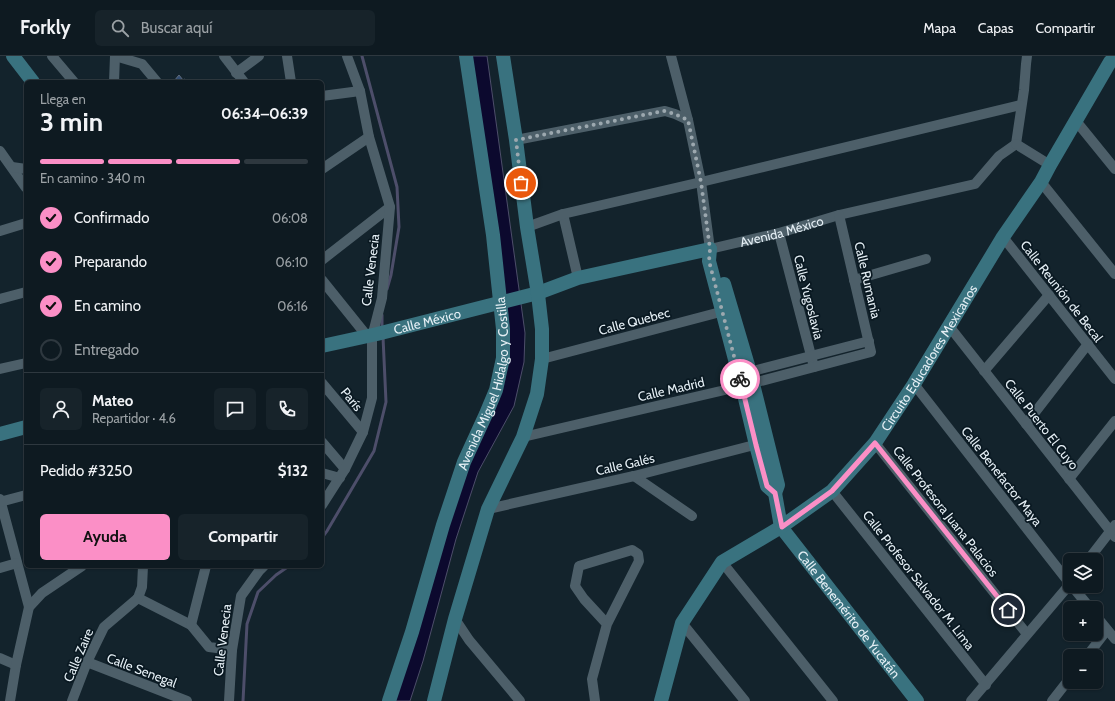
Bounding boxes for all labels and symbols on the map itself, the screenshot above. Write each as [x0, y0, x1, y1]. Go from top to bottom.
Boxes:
pin [504, 166, 538, 200]
street label: Avenida México [738, 212, 825, 250]
street label: Calle Venecia [358, 232, 382, 307]
street label: Calle Reunión de Becal [1017, 237, 1107, 345]
street label: Calle Rumania [851, 240, 885, 321]
street label: Calle Yugoslavia [791, 253, 827, 342]
street label: Circuito Educadores Mexicanos [877, 281, 981, 434]
street label: Avenida Miguel Hidalgo y Costilla [454, 295, 511, 472]
street label: Calle Quebec [597, 304, 671, 338]
street label: Calle México [392, 305, 462, 337]
courier [720, 359, 760, 399]
street label: Calle Madrid [636, 374, 706, 404]
street label: Calle Puerto El Cuyo [1002, 375, 1082, 473]
street label: París [338, 384, 367, 415]
street label: Calle Benefactor Maya [958, 423, 1046, 530]
street label: Calle Profesora Juana Palacios [890, 442, 1002, 580]
street label: Calle Galés [594, 449, 657, 479]
street label: Calle Profesor Salvador M. Lima [860, 507, 979, 653]
street label: Calle Benemérito de Yucatán [794, 547, 904, 681]
pin [991, 593, 1025, 627]
street label: Calle Venecia [210, 602, 234, 677]
street label: Calle Zaire [60, 626, 97, 684]
street label: Calle Senegal [105, 649, 179, 691]

